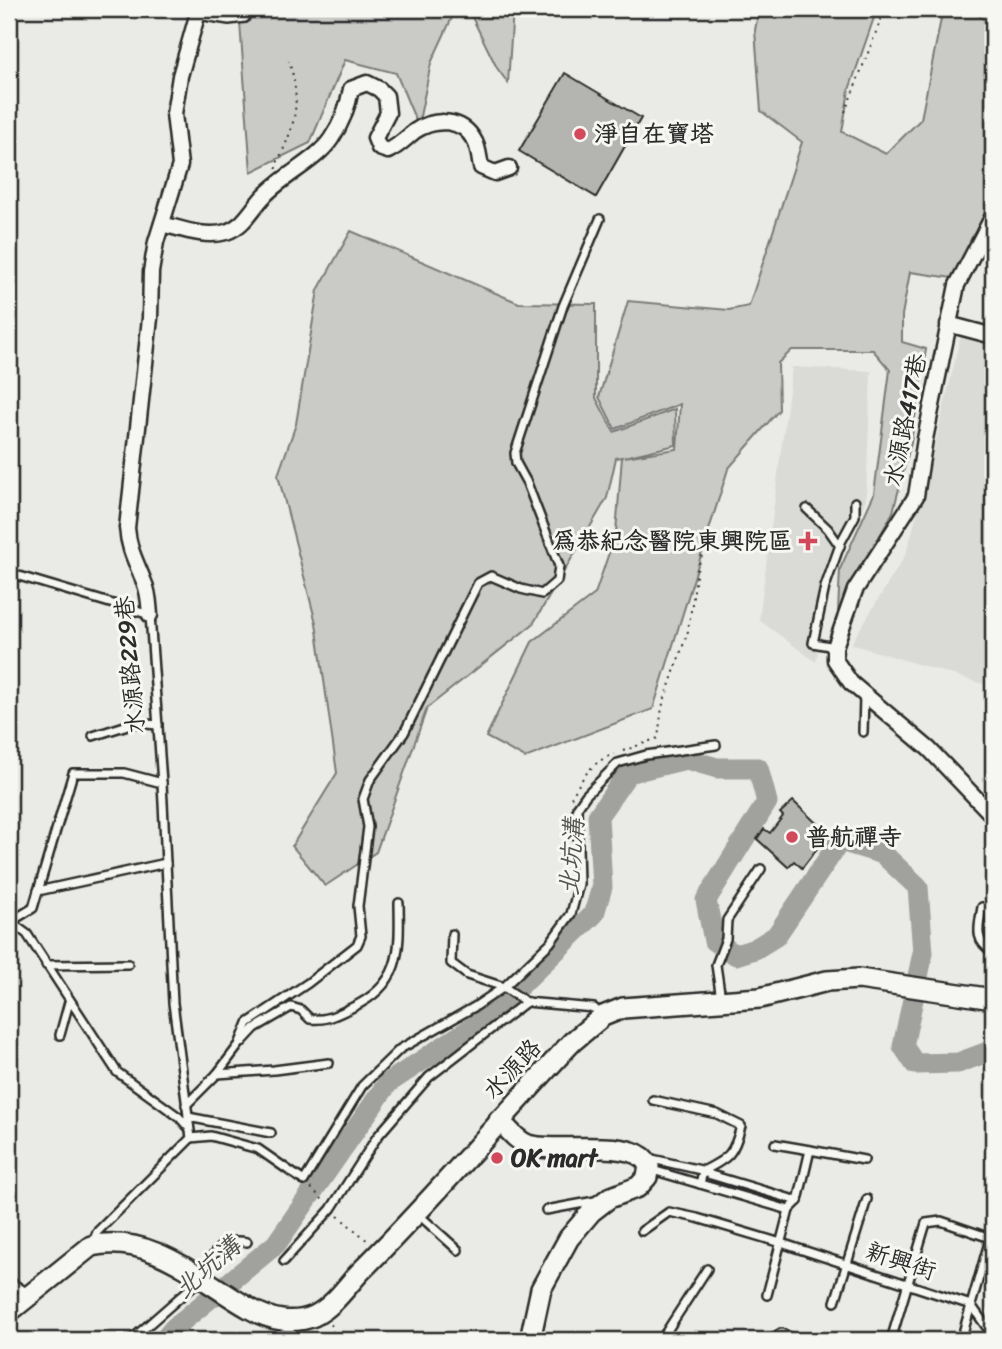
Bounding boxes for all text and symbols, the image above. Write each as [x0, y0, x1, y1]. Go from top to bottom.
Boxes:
place label: 淨自在寶塔 [594, 113, 714, 155]
marker: 淨自在寶塔 [572, 126, 588, 142]
street label: 水源路417巷 [872, 350, 938, 490]
place label: 為恭紀念醫院東興院區 [552, 520, 792, 562]
marker: 為恭紀念醫院東興院區 [798, 531, 818, 551]
street label: 水源路229巷 [103, 594, 157, 736]
water label: 北坑溝 [545, 815, 597, 898]
place label: 普航禪寺 [806, 816, 902, 858]
marker: 普航禪寺 [784, 829, 800, 845]
street label: 水源路 [472, 1028, 552, 1110]
place label: OK mart [511, 1137, 599, 1179]
marker: OK mart [489, 1150, 505, 1166]
water label: 北坑溝 [162, 1223, 253, 1310]
street label: 新興街 [860, 1230, 942, 1292]

